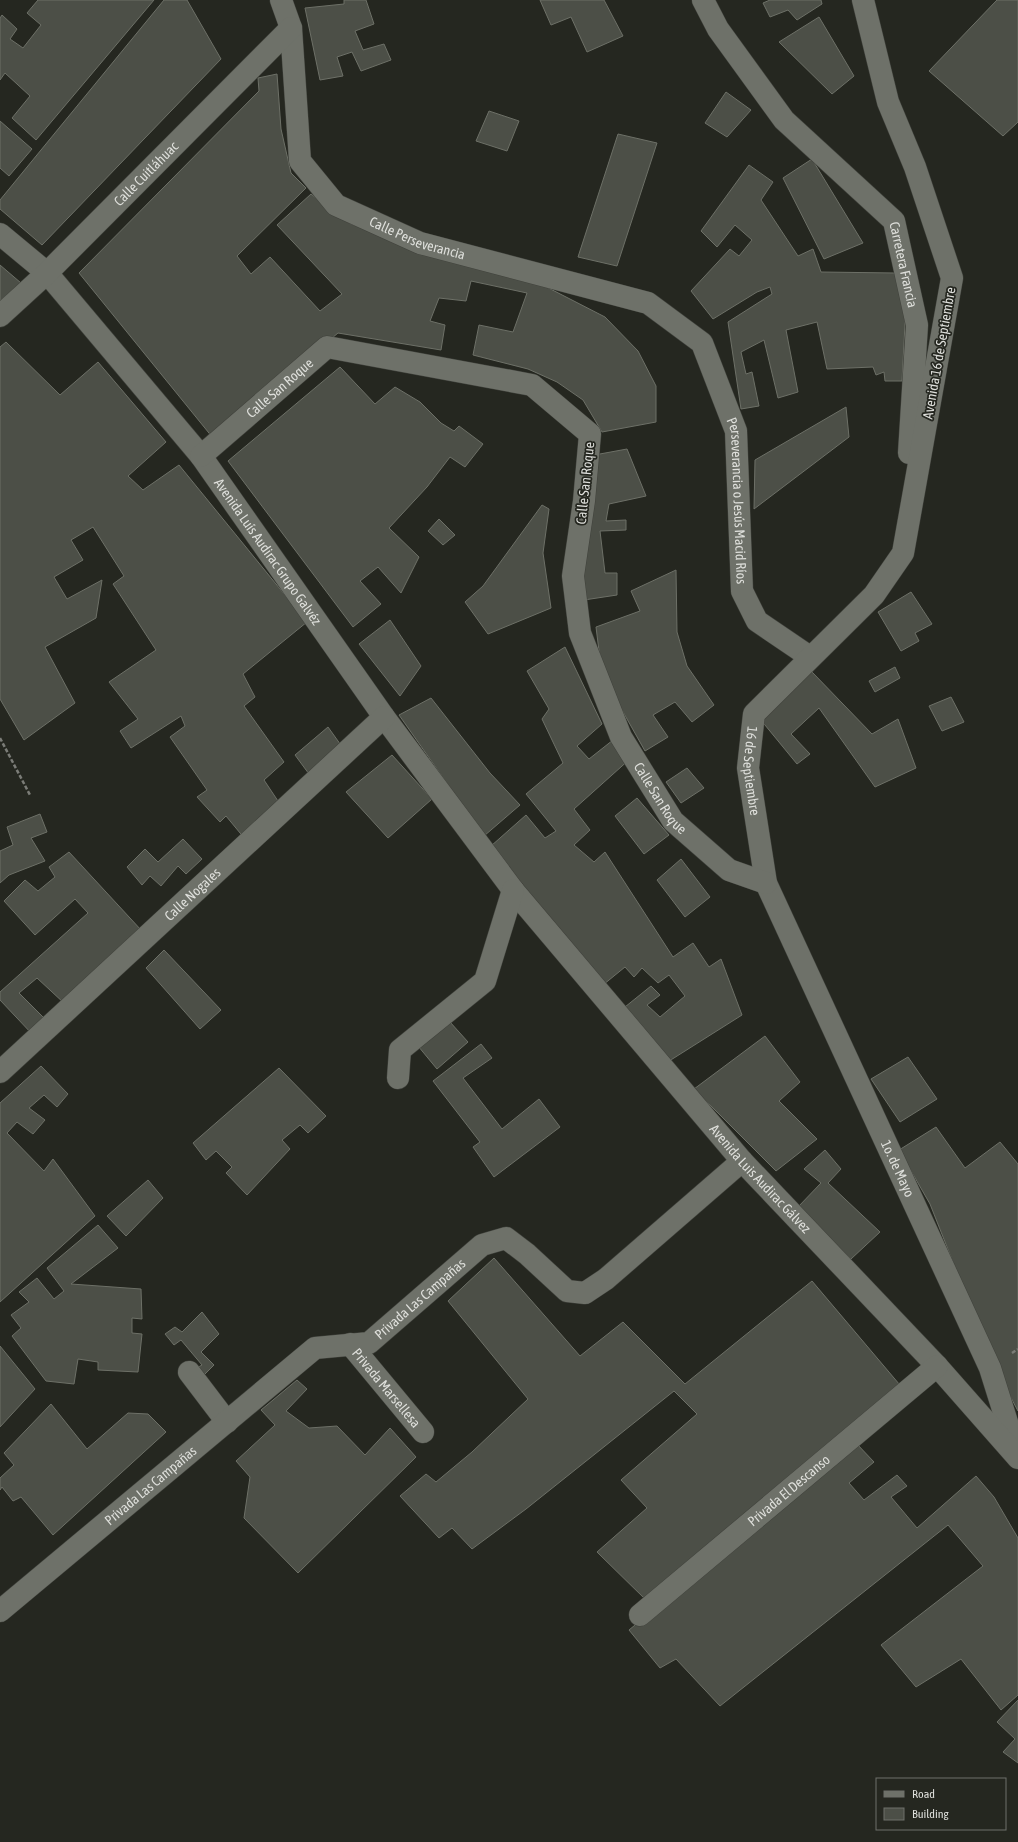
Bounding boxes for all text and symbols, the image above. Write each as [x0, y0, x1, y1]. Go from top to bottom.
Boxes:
street label: Calle Cuitláhuac [111, 138, 182, 209]
street label: Calle Perseverancia [367, 213, 467, 263]
street label: Carretera Francia [886, 220, 921, 309]
street label: Avenida 16 de Septiembre [920, 286, 958, 420]
street label: Calle San Roque [243, 355, 316, 421]
street label: Perseverancia o Jesús Macid Ríos [724, 415, 750, 584]
street label: Calle San Roque [573, 441, 597, 525]
street label: Avenida Luís Audirac Grupo Galvéz [211, 475, 325, 628]
street label: 16 de Septiembre [740, 725, 763, 816]
street label: Calle San Roque [631, 759, 690, 837]
street label: Calle Nogales [161, 864, 224, 924]
street label: Avenida Luis Audirac Gálvez [707, 1121, 814, 1236]
street label: 1o. de Mayo [878, 1138, 918, 1199]
street label: Privada Las Campañas [371, 1255, 469, 1342]
street label: Privada Marsellesa [349, 1345, 424, 1431]
street label: Privada Las Campañas [101, 1442, 200, 1528]
street label: Privada El Descanso [744, 1451, 833, 1529]
legend [876, 1778, 1006, 1830]
text: Road [912, 1787, 935, 1801]
text: Building [912, 1807, 950, 1821]

